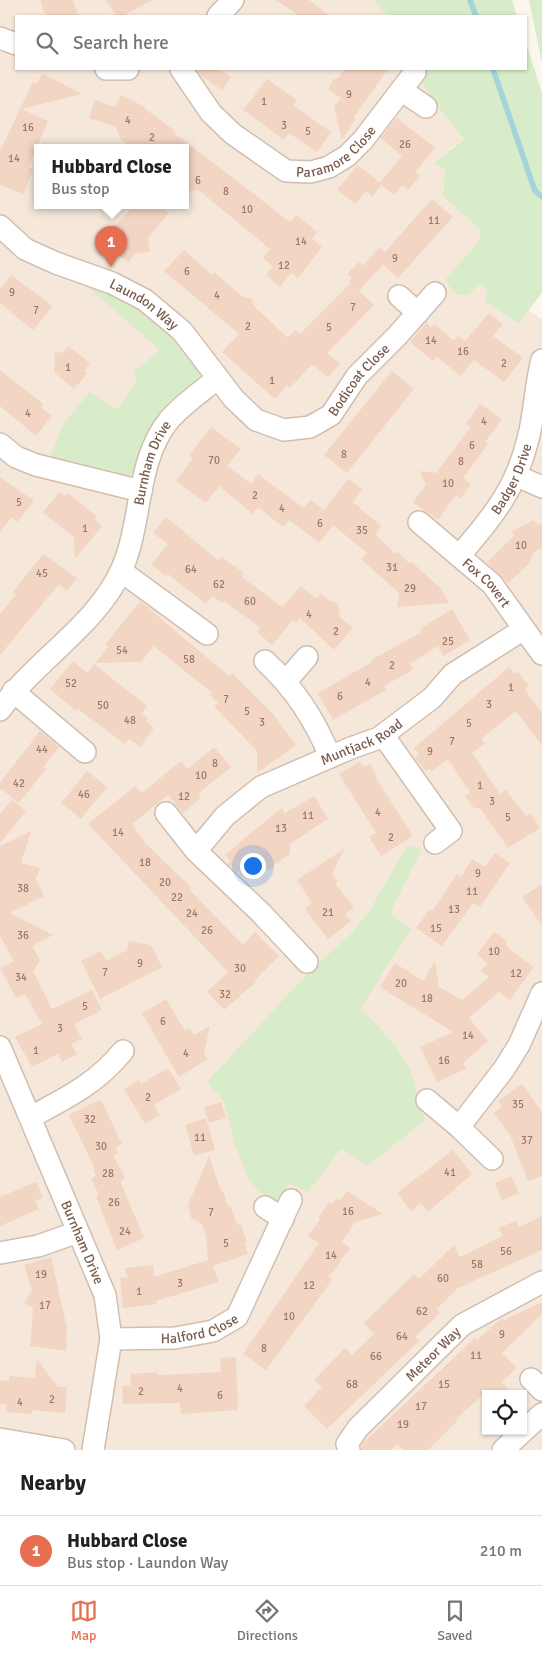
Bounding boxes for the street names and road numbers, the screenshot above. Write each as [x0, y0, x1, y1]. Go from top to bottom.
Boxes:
street label: Paramore Close [296, 123, 380, 181]
street label: Laundon Way [107, 275, 182, 334]
street label: Bodicoat Close [325, 340, 393, 419]
street label: Burnham Drive [130, 417, 175, 507]
street label: Badger Drive [487, 442, 535, 518]
street label: Fox Covert [459, 555, 514, 611]
street label: Muntjack Road [318, 715, 406, 769]
street label: Burnham Drive [57, 1198, 107, 1287]
street label: Halford Close [160, 1310, 242, 1347]
street label: Meteor Way [402, 1323, 464, 1385]

